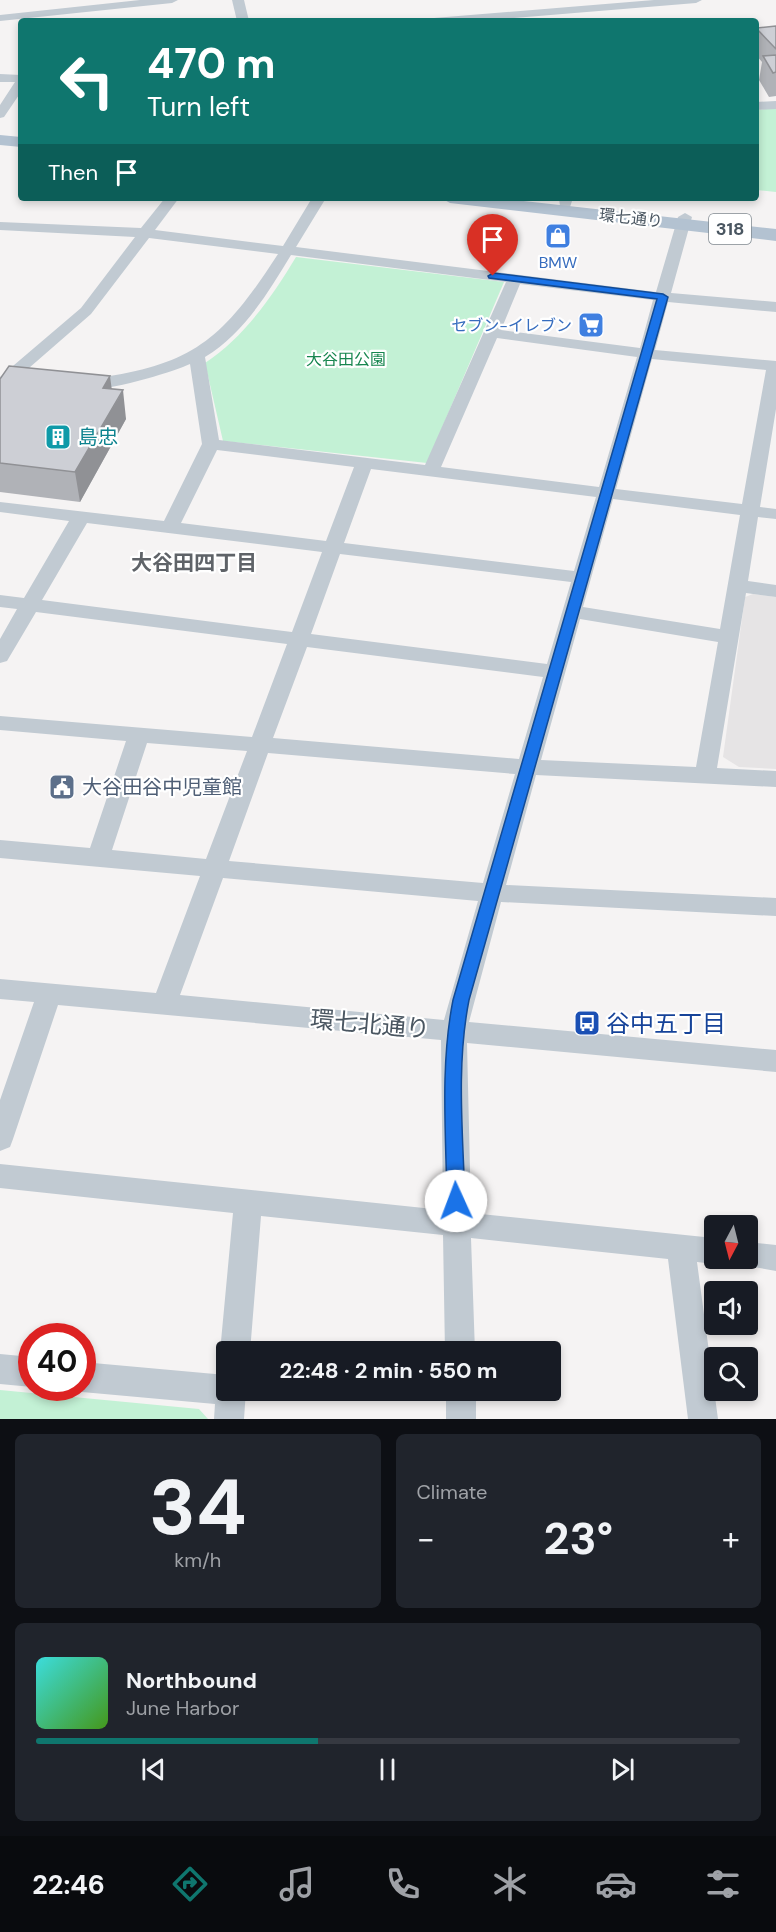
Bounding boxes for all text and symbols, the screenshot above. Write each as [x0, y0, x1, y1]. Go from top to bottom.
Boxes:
text: 470 m [147, 36, 276, 91]
icon: left [48, 42, 126, 120]
text: Turn left [147, 89, 250, 124]
icon: arrive [110, 156, 143, 189]
text: Then [48, 158, 98, 187]
street label: 環七通り [598, 204, 664, 232]
pin [467, 214, 518, 276]
road number: 318 [709, 214, 751, 244]
shop icon: BMW [543, 221, 573, 251]
icon: arrive [476, 223, 509, 256]
place label: BMW [539, 252, 578, 273]
supermarket icon: セブン-イレブン [576, 310, 606, 340]
place label: セブン-イレブン [451, 315, 572, 336]
park label: 大谷田公園 [306, 349, 386, 370]
building icon: 島忠 [43, 422, 73, 452]
place label: 島忠 [78, 424, 118, 450]
district label: 大谷田四丁目 [131, 549, 257, 577]
public building icon: 大谷田谷中児童館 [47, 772, 77, 802]
place label: 大谷田谷中児童館 [82, 774, 242, 800]
street label: 環七北通り [309, 1003, 431, 1045]
bus stop icon: 谷中五丁目 [572, 1008, 602, 1038]
place label: 谷中五丁目 [606, 1008, 726, 1039]
position arrow [424, 1169, 488, 1233]
north arrow [704, 1215, 758, 1269]
map controls [704, 1215, 758, 1401]
button: sound [704, 1281, 758, 1335]
speed limit sign: 40 [18, 1323, 96, 1401]
button: search [704, 1347, 758, 1401]
text: 22:48 · 2 min · 550 m [280, 1356, 497, 1385]
text: 34 [149, 1457, 247, 1558]
text: Climate [417, 1479, 487, 1505]
text: 23° [544, 1509, 613, 1568]
text: − [417, 1517, 435, 1560]
text: + [722, 1517, 740, 1560]
text: km/h [174, 1547, 221, 1573]
text: Northbound [126, 1666, 257, 1695]
text: June Harbor [126, 1695, 239, 1721]
icon: previous [137, 1753, 170, 1786]
icon: pause [371, 1753, 404, 1786]
icon: next [606, 1753, 639, 1786]
icon: directions [169, 1863, 211, 1905]
icon: music [276, 1863, 318, 1905]
icon: phone [382, 1863, 424, 1905]
icon: climate [489, 1863, 531, 1905]
icon: car [595, 1863, 637, 1905]
icon: filters [702, 1863, 744, 1905]
text: 22:46 [32, 1867, 105, 1902]

